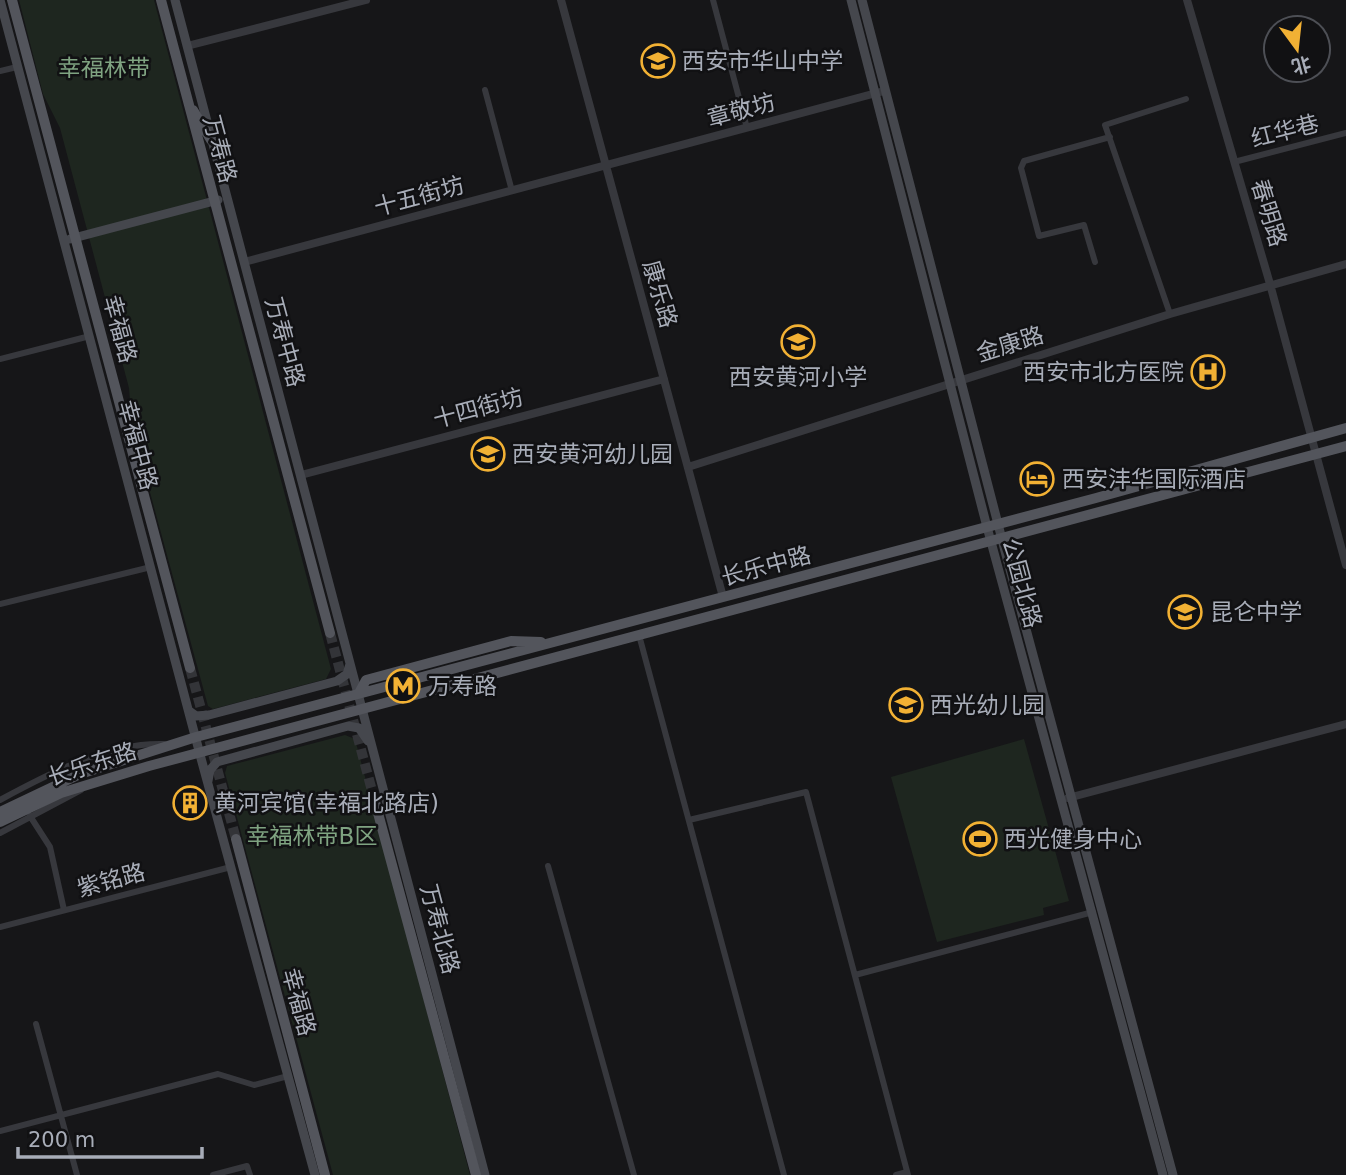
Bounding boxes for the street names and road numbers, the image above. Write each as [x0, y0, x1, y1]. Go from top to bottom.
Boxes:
street label: 章敬坊 [704, 89, 778, 131]
street label: 红华巷 [1248, 110, 1322, 152]
street label: 万寿路 [199, 112, 241, 186]
street label: 十五街坊 [371, 172, 467, 220]
street label: 春明路 [1246, 176, 1292, 250]
street label: 康乐路 [638, 257, 682, 331]
street label: 幸福路 [99, 292, 141, 366]
street label: 万寿中路 [261, 294, 309, 390]
street label: 金康路 [973, 321, 1047, 367]
street label: 十四街坊 [430, 384, 526, 432]
street label: 幸福中路 [114, 397, 162, 493]
street label: 公园北路 [998, 535, 1046, 631]
street label: 长乐中路 [718, 542, 814, 590]
street label: 长乐东路 [44, 737, 140, 791]
street label: 紫铭路 [74, 859, 148, 901]
street label: 万寿北路 [416, 881, 464, 977]
street label: 幸福路 [278, 965, 320, 1039]

